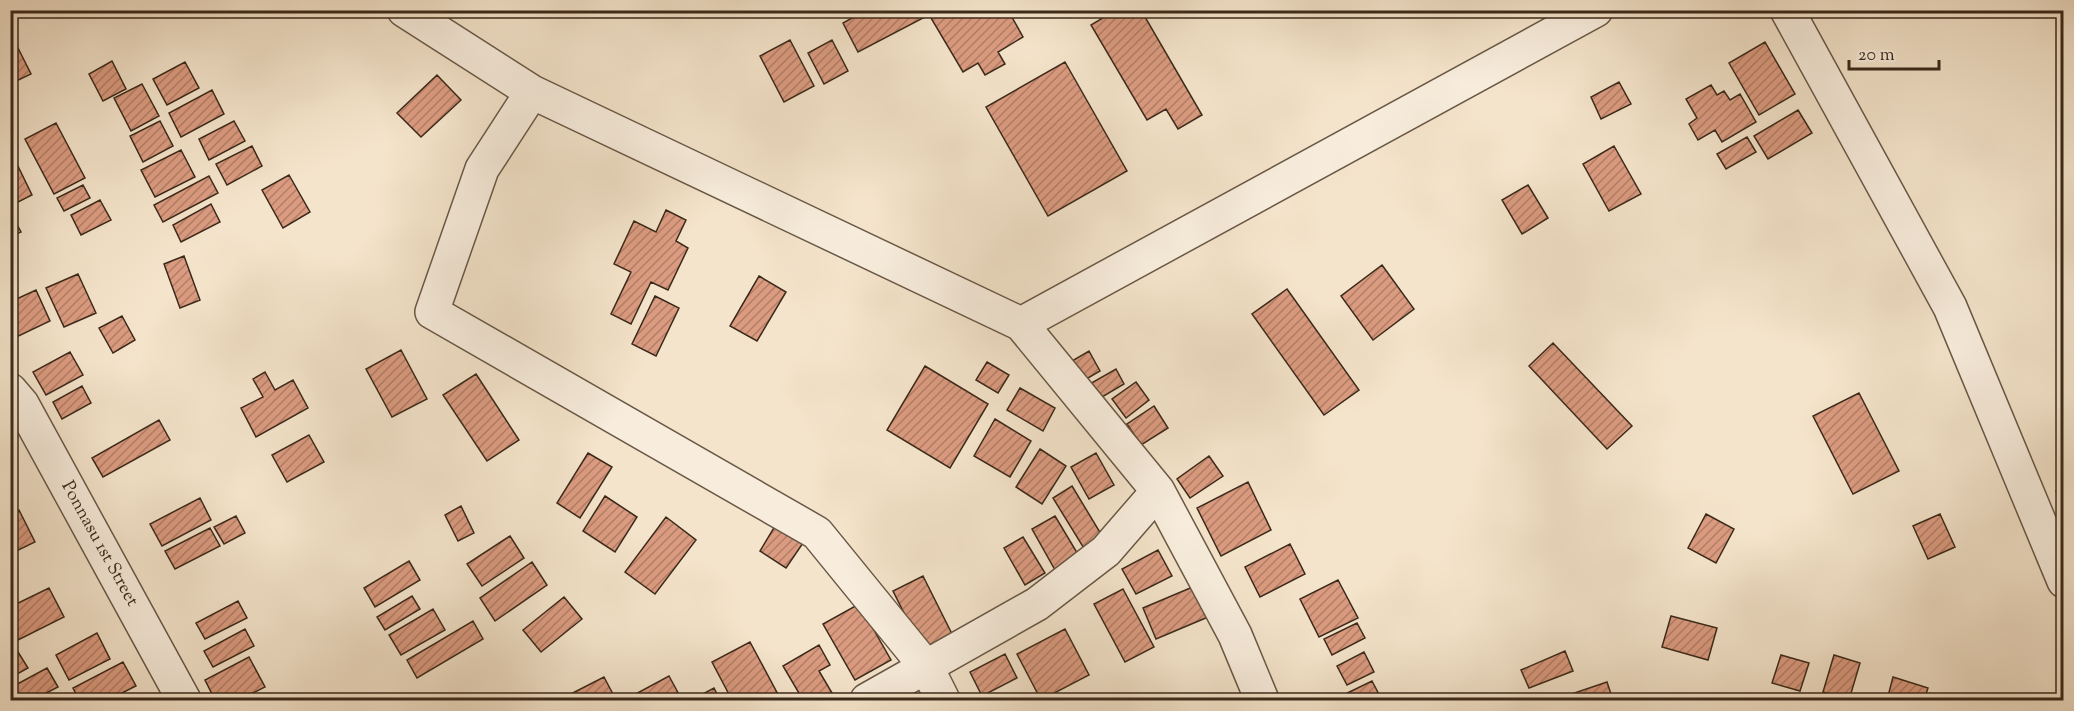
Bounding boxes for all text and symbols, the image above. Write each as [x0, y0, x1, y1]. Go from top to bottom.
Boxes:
scale bar [1849, 33, 1939, 71]
text: 20 m [1858, 43, 1895, 69]
street label: Ponnasu 1st Street [54, 477, 144, 611]

